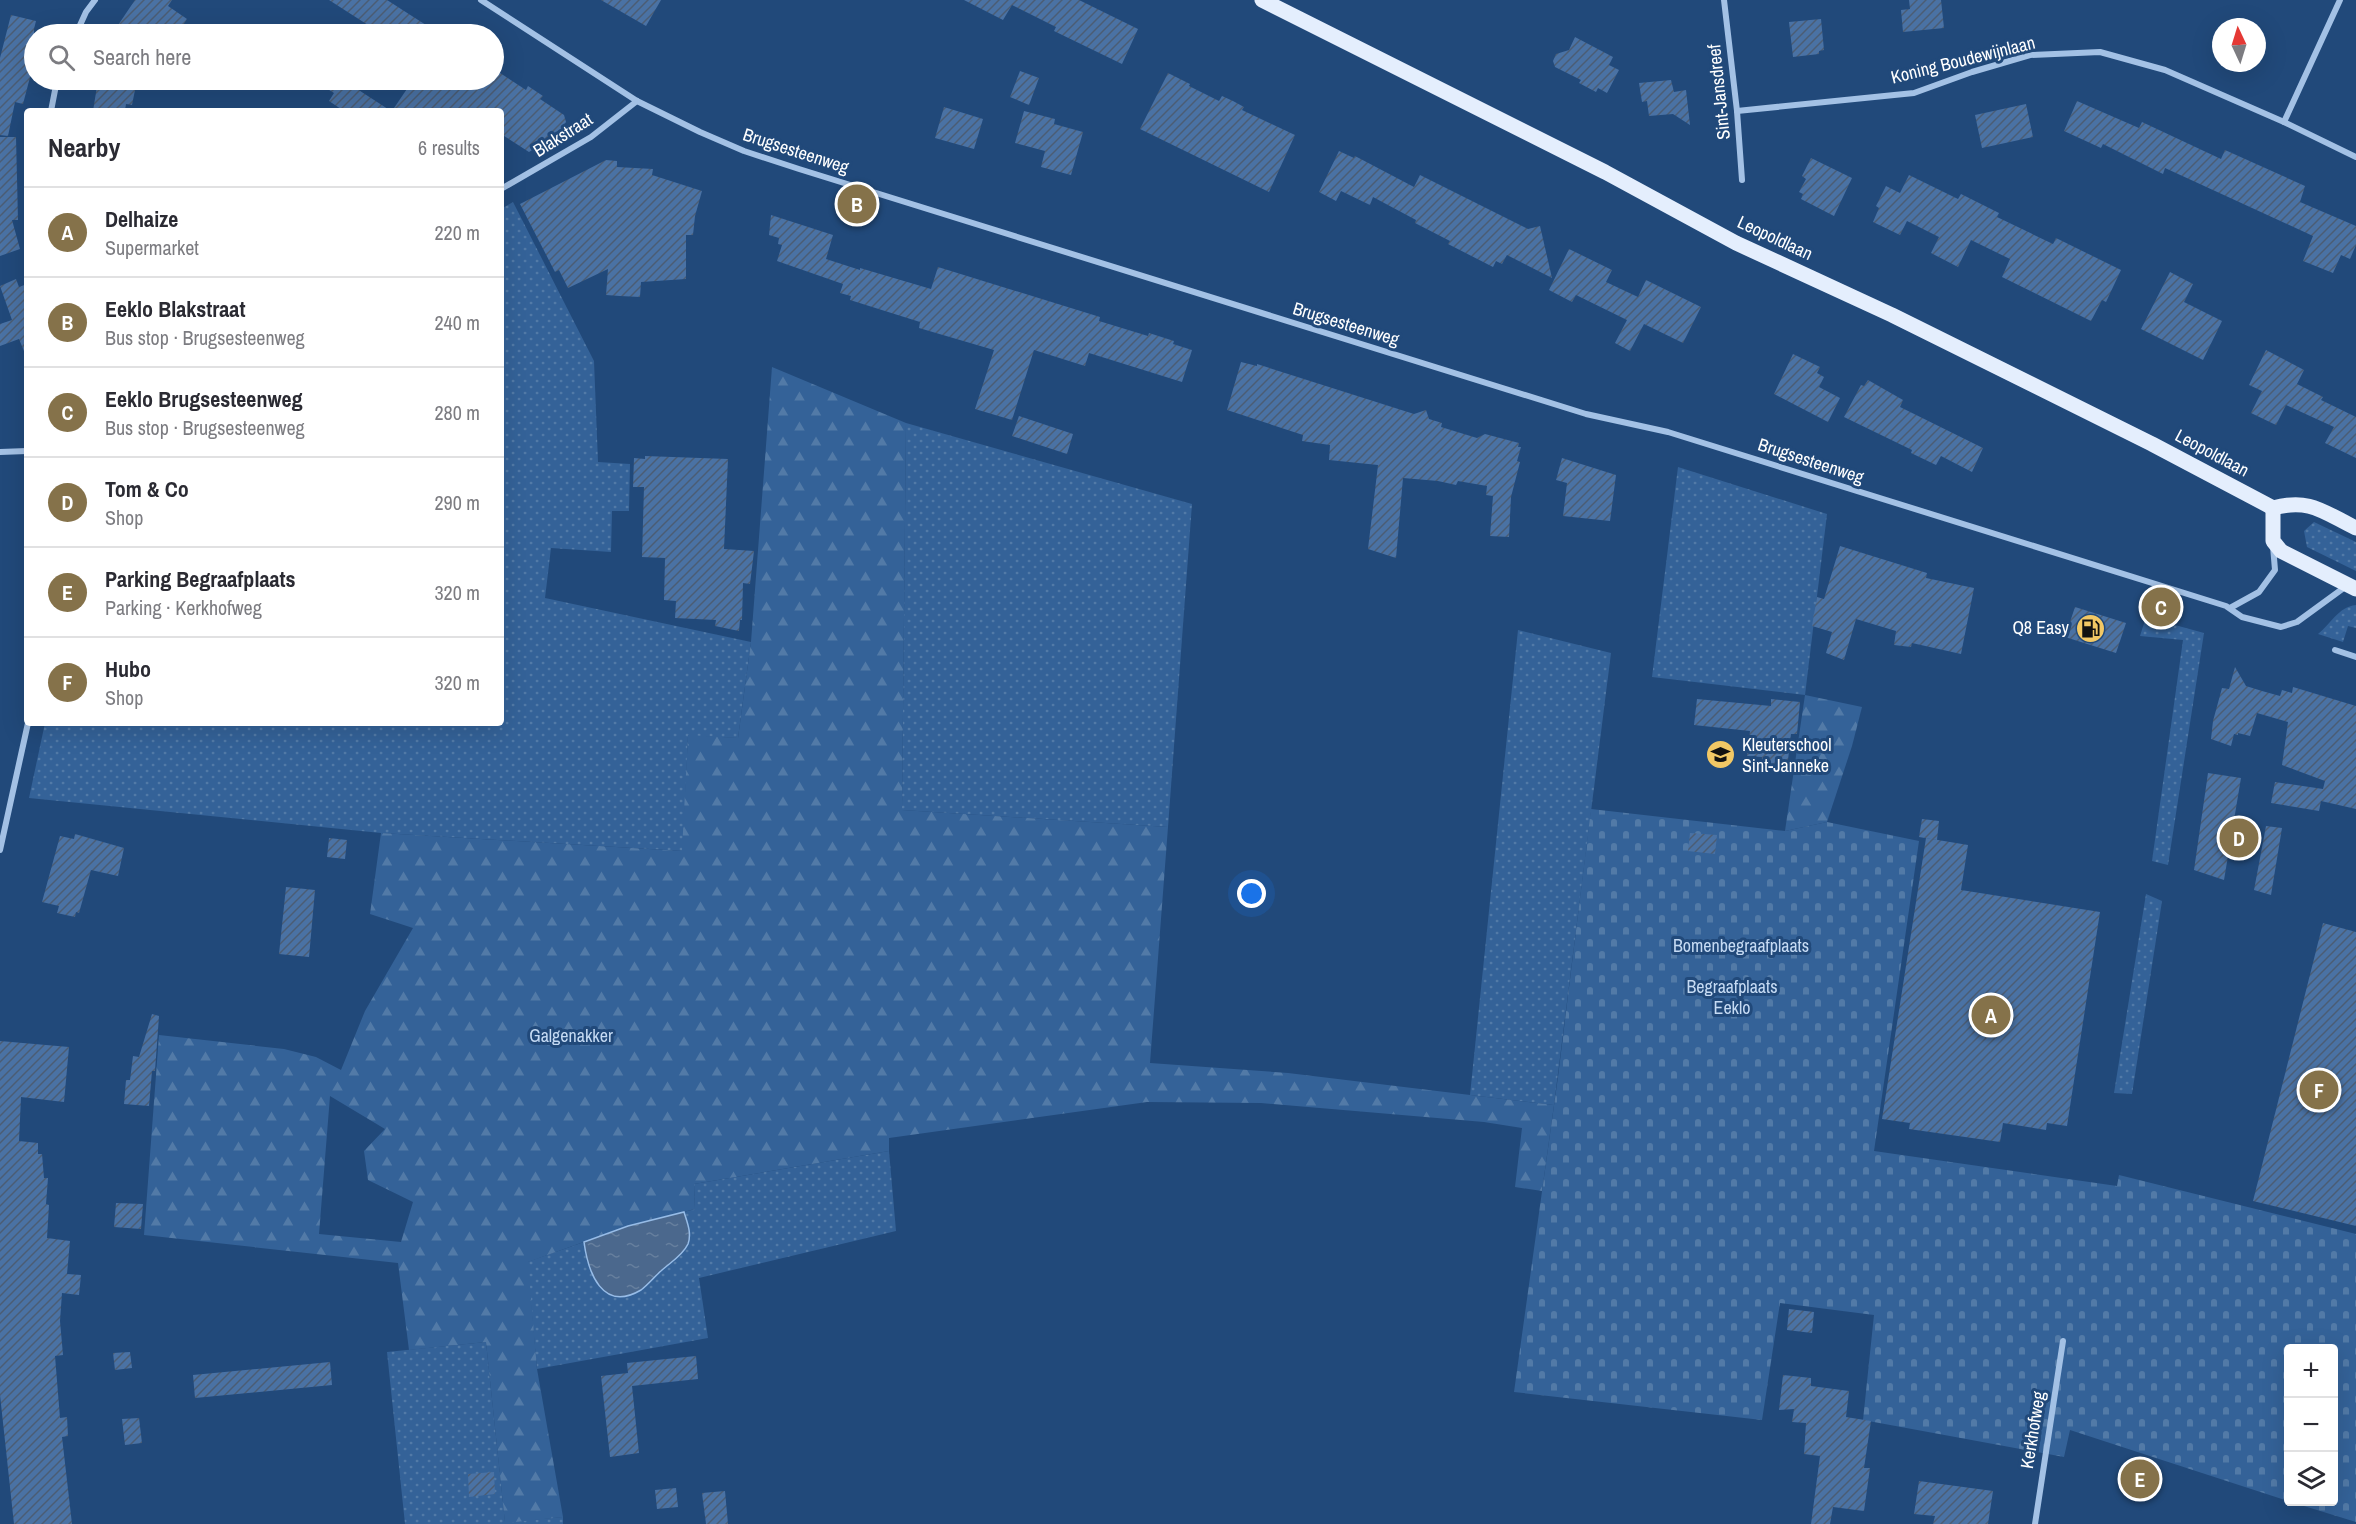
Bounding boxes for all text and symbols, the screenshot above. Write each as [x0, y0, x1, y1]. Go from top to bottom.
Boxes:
north arrow [2212, 18, 2266, 72]
search box [24, 24, 504, 90]
street label: Koning Boudewijnlaan [1888, 30, 2038, 90]
icon: search [45, 41, 78, 74]
text: Search here [93, 42, 191, 72]
street label: Sint-Jansdreef [1701, 42, 1736, 141]
street label: Blakstraat [528, 107, 597, 163]
street label: Brugsesteenweg [740, 122, 853, 180]
text: Nearby [48, 130, 120, 165]
text: 6 results [418, 134, 480, 161]
pin: B [838, 182, 876, 226]
text: Delhaize [105, 204, 178, 234]
street label: Leopoldlaan [1733, 209, 1817, 266]
text: A [62, 219, 73, 246]
text: 220 m [434, 219, 480, 246]
text: Supermarket [105, 234, 199, 261]
text: Eeklo Blakstraat [105, 294, 245, 324]
street label: Brugsesteenweg [1290, 295, 1403, 352]
text: B [62, 309, 73, 336]
text: 240 m [434, 309, 480, 336]
text: Bus stop · Brugsesteenweg [105, 324, 305, 351]
text: Eeklo Brugsesteenweg [105, 384, 303, 414]
text: C [62, 399, 73, 426]
text: 280 m [434, 399, 480, 426]
text: Bus stop · Brugsesteenweg [105, 414, 305, 441]
street label: Leopoldlaan [2171, 423, 2254, 482]
street label: Brugsesteenweg [1755, 432, 1868, 490]
text: Tom & Co [105, 474, 189, 504]
text: D [62, 489, 73, 516]
text: 290 m [434, 489, 480, 516]
text: Shop [105, 504, 143, 531]
text: Parking Begraafplaats [105, 564, 296, 594]
text: E [62, 579, 73, 606]
text: 320 m [434, 579, 480, 606]
pin: C [2142, 584, 2180, 630]
text: Parking · Kerkhofweg [105, 594, 262, 621]
fuel station icon: Q8 Easy [2074, 612, 2106, 644]
place label: Q8 Easy [2012, 615, 2070, 640]
text: Hubo [105, 654, 151, 684]
text: F [62, 669, 73, 696]
text: 320 m [434, 669, 480, 696]
text: Shop [105, 684, 143, 711]
place label: Kleuterschool Sint-Janneke [1742, 732, 1831, 778]
school or university icon: Kleuterschool Sint-Janneke [1705, 739, 1737, 771]
pin: D [2220, 816, 2258, 860]
your location [1237, 879, 1266, 908]
park label: Bomenbegraafplaats [1673, 933, 1809, 958]
park label: Begraafplaats Eeklo [1686, 974, 1778, 1020]
pin: A [1972, 992, 2010, 1038]
park label: Galgenakker [529, 1023, 613, 1048]
pin: F [2300, 1068, 2338, 1112]
map controls [2284, 1344, 2338, 1506]
button: + [2284, 1344, 2338, 1398]
street label: Kerkhofweg [2014, 1389, 2051, 1470]
button: − [2284, 1398, 2338, 1452]
button: layers [2284, 1452, 2338, 1506]
pin: E [2120, 1456, 2160, 1502]

